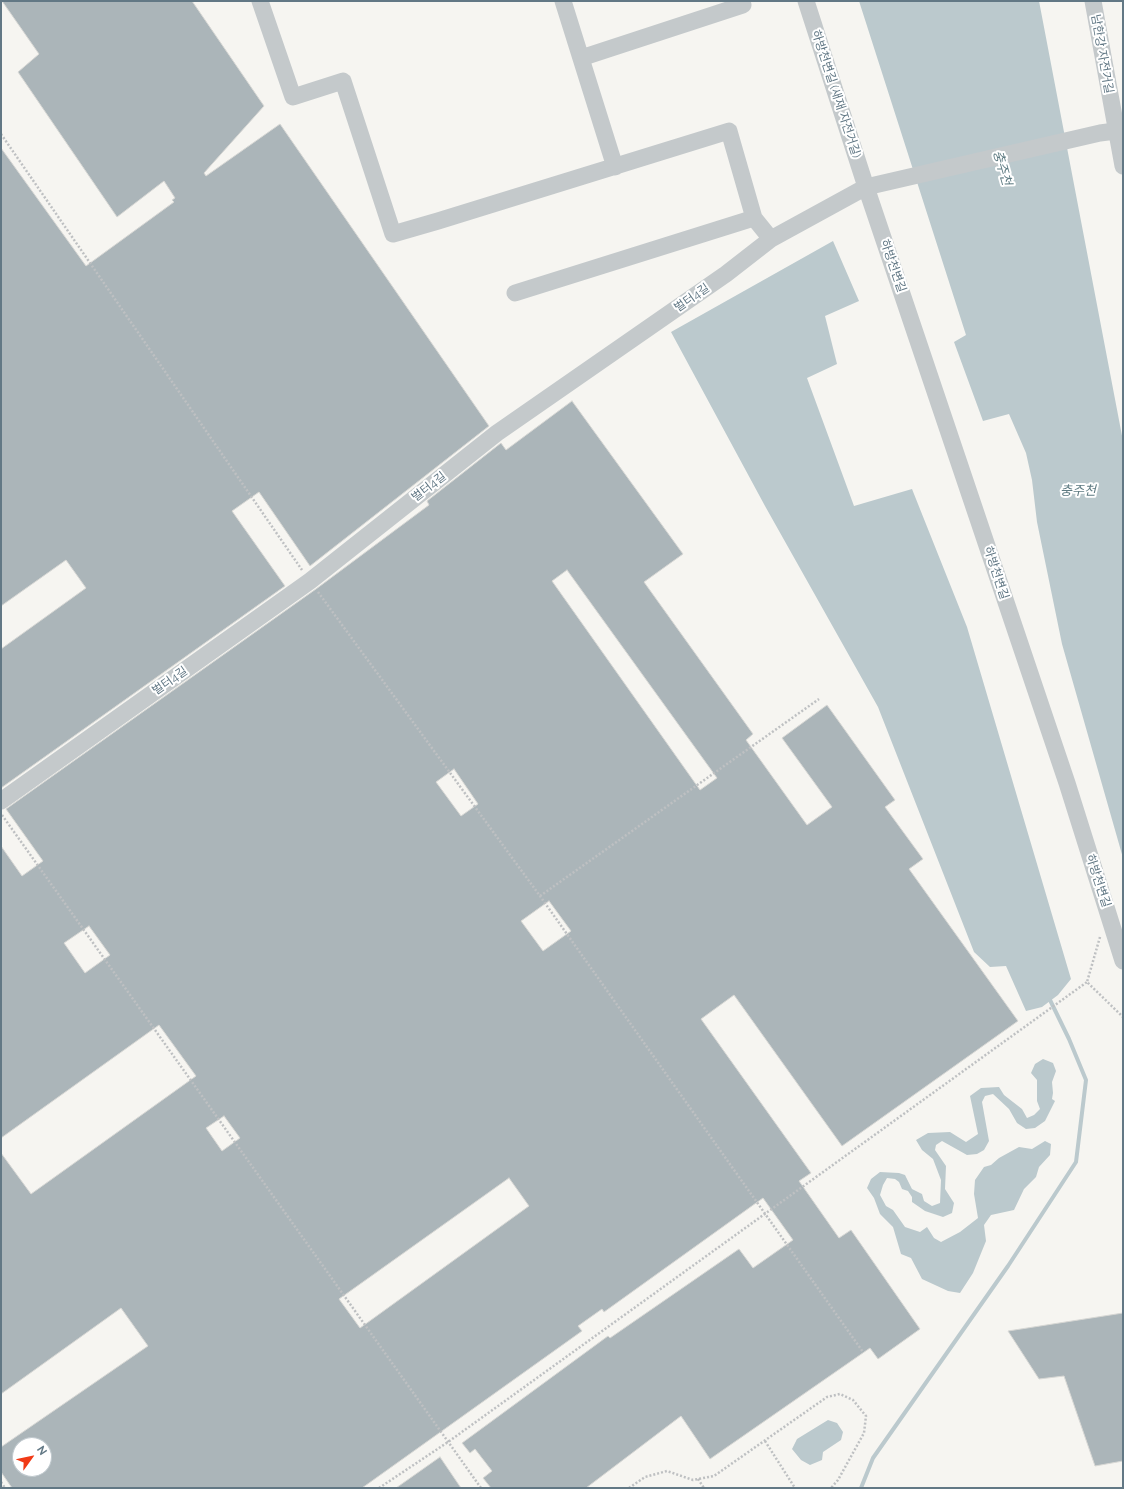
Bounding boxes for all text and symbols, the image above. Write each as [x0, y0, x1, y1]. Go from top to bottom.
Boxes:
street label: 남한강 자전거길 [1088, 13, 1116, 95]
street label: 하방천변길 (새재 자전거길) [808, 28, 864, 160]
water label: 충주천 [990, 149, 1014, 187]
street label: 하방천변길 [877, 238, 909, 294]
street label: 벌터4길 [672, 281, 712, 315]
street label: 벌터4길 [409, 469, 449, 505]
water label: 충주천 [1060, 483, 1096, 499]
street label: 하방천변길 [981, 545, 1011, 601]
street label: 벌터4길 [150, 664, 190, 698]
street label: 하방천변길 [1083, 853, 1113, 909]
north arrow [12, 1437, 52, 1477]
text: N [34, 1444, 49, 1458]

